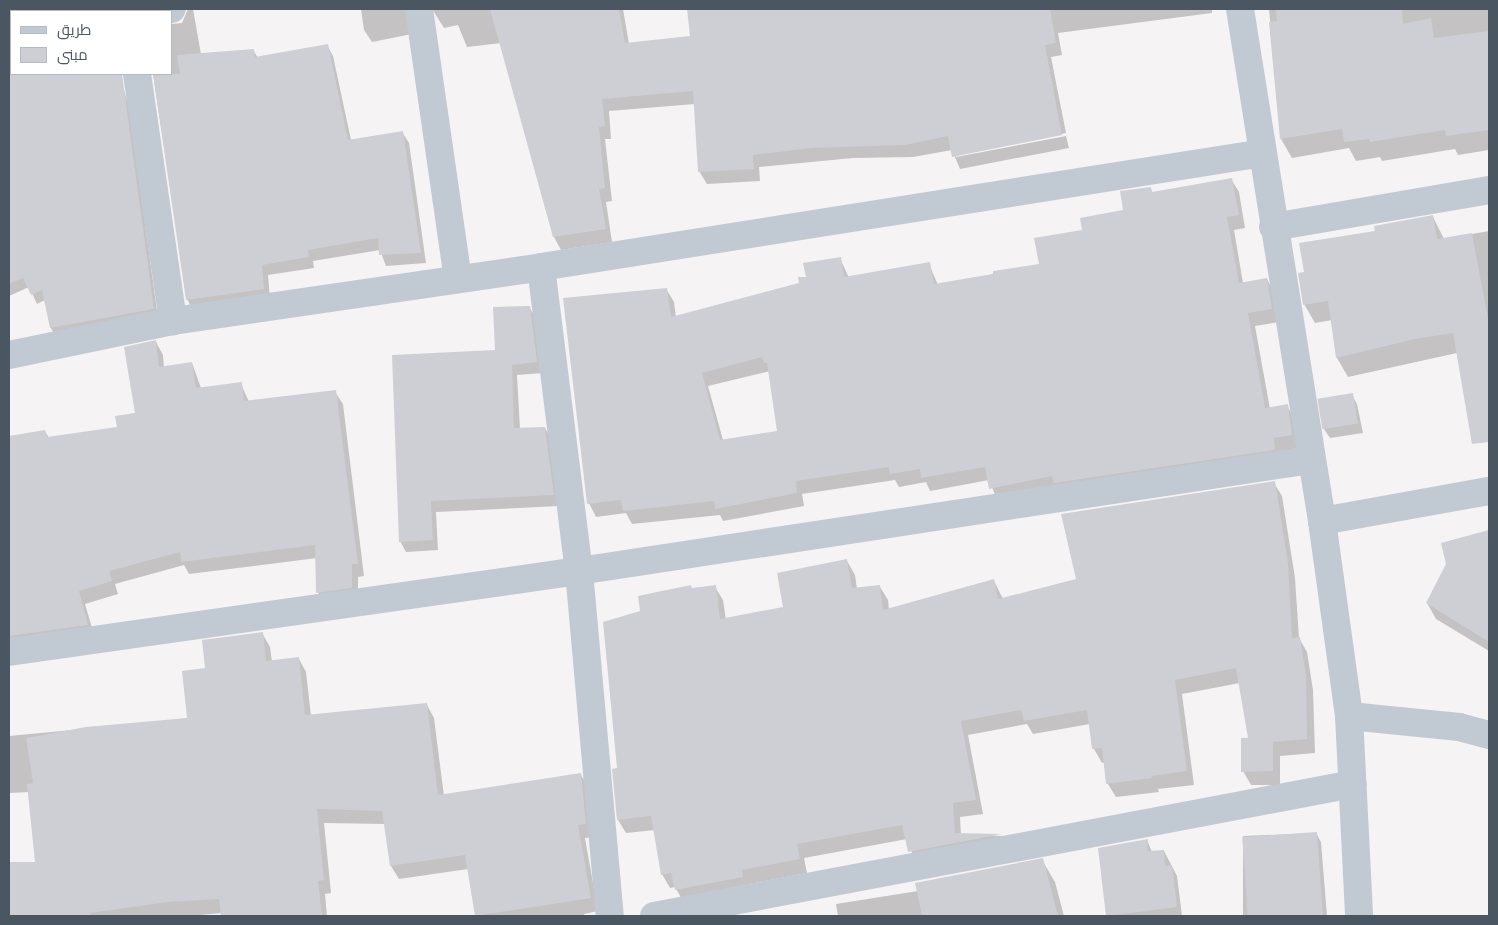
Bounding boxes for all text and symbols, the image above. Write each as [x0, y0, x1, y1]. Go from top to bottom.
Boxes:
legend [10, 10, 172, 75]
text: طريق [57, 21, 91, 39]
text: مبنى [57, 46, 88, 64]

